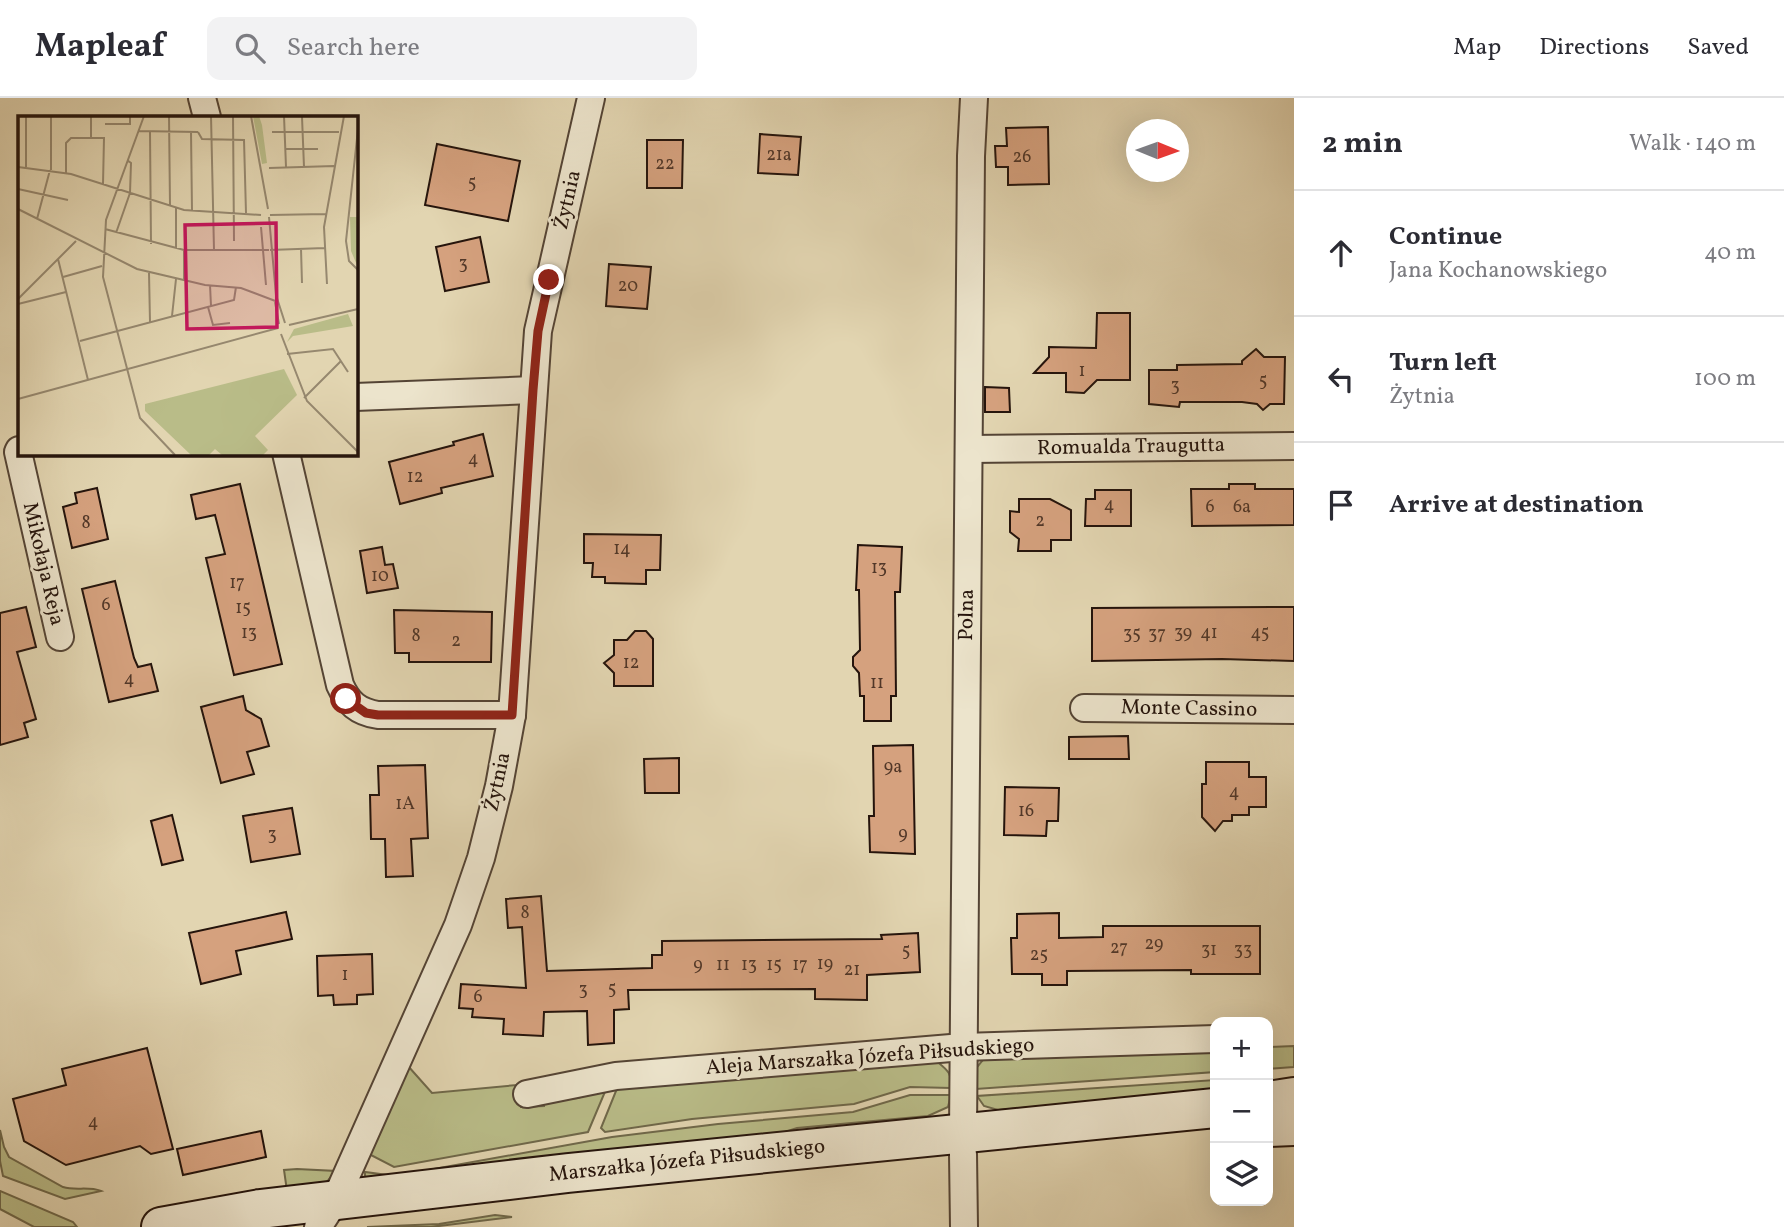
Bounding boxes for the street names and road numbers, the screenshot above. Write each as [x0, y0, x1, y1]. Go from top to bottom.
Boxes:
street label: Żytnia [547, 167, 589, 233]
street label: Romualda Traugutta [1037, 431, 1225, 463]
street label: Mikołaja Reja [15, 500, 71, 628]
street label: Polna [952, 589, 982, 641]
street label: Monte Cassino [1121, 693, 1257, 725]
street label: Żytnia [478, 750, 518, 814]
street label: Aleja Marszałka Józefa Piłsudskiego [705, 1031, 1035, 1083]
street label: Marszałka Józefa Piłsudskiego [547, 1132, 827, 1190]

